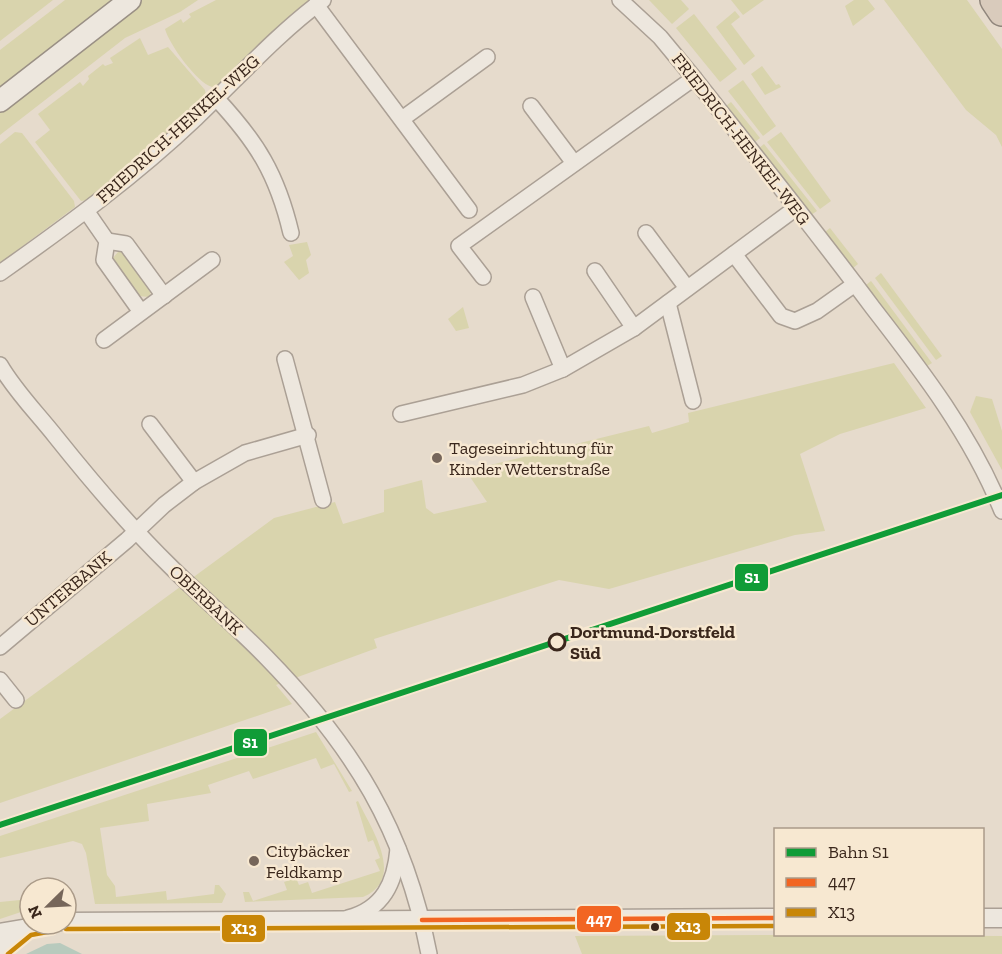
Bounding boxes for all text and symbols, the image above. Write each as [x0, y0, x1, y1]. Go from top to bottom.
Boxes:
street label: FRIEDRICH-HENKEL-WEG [667, 49, 815, 229]
street label: FRIEDRICH-HENKEL-WEG [92, 50, 264, 208]
place label: Tageseinrichtung für Kinder Wetterstraße [449, 437, 614, 480]
marker: Tageseinrichtung für Kinder Wetterstraße [430, 451, 444, 465]
street label: UNTERBANK [20, 546, 116, 632]
street label: OBERBANK [165, 560, 248, 640]
line badge: S1 [734, 563, 769, 592]
text: S1 [744, 568, 760, 587]
place label: Dortmund-Dorstfeld Süd [570, 621, 736, 664]
marker: Dortmund-Dorstfeld Süd [548, 633, 566, 651]
line badge: S1 [233, 728, 268, 757]
text: S1 [242, 733, 258, 752]
legend [774, 828, 984, 936]
place label: Citybäcker Feldkamp [266, 840, 350, 883]
text: Bahn S1 [828, 841, 889, 863]
marker: Citybäcker Feldkamp [247, 854, 261, 868]
text: 447 [828, 871, 856, 893]
north arrow [18, 876, 78, 936]
text: X13 [828, 901, 855, 923]
text: N [24, 902, 46, 921]
line badge: 447 [576, 905, 622, 933]
text: 447 [586, 910, 612, 929]
line badge: X13 [666, 912, 711, 941]
line badge: X13 [221, 914, 266, 943]
text: X13 [675, 917, 701, 936]
text: X13 [231, 919, 257, 938]
unlabelled marker [649, 921, 661, 933]

